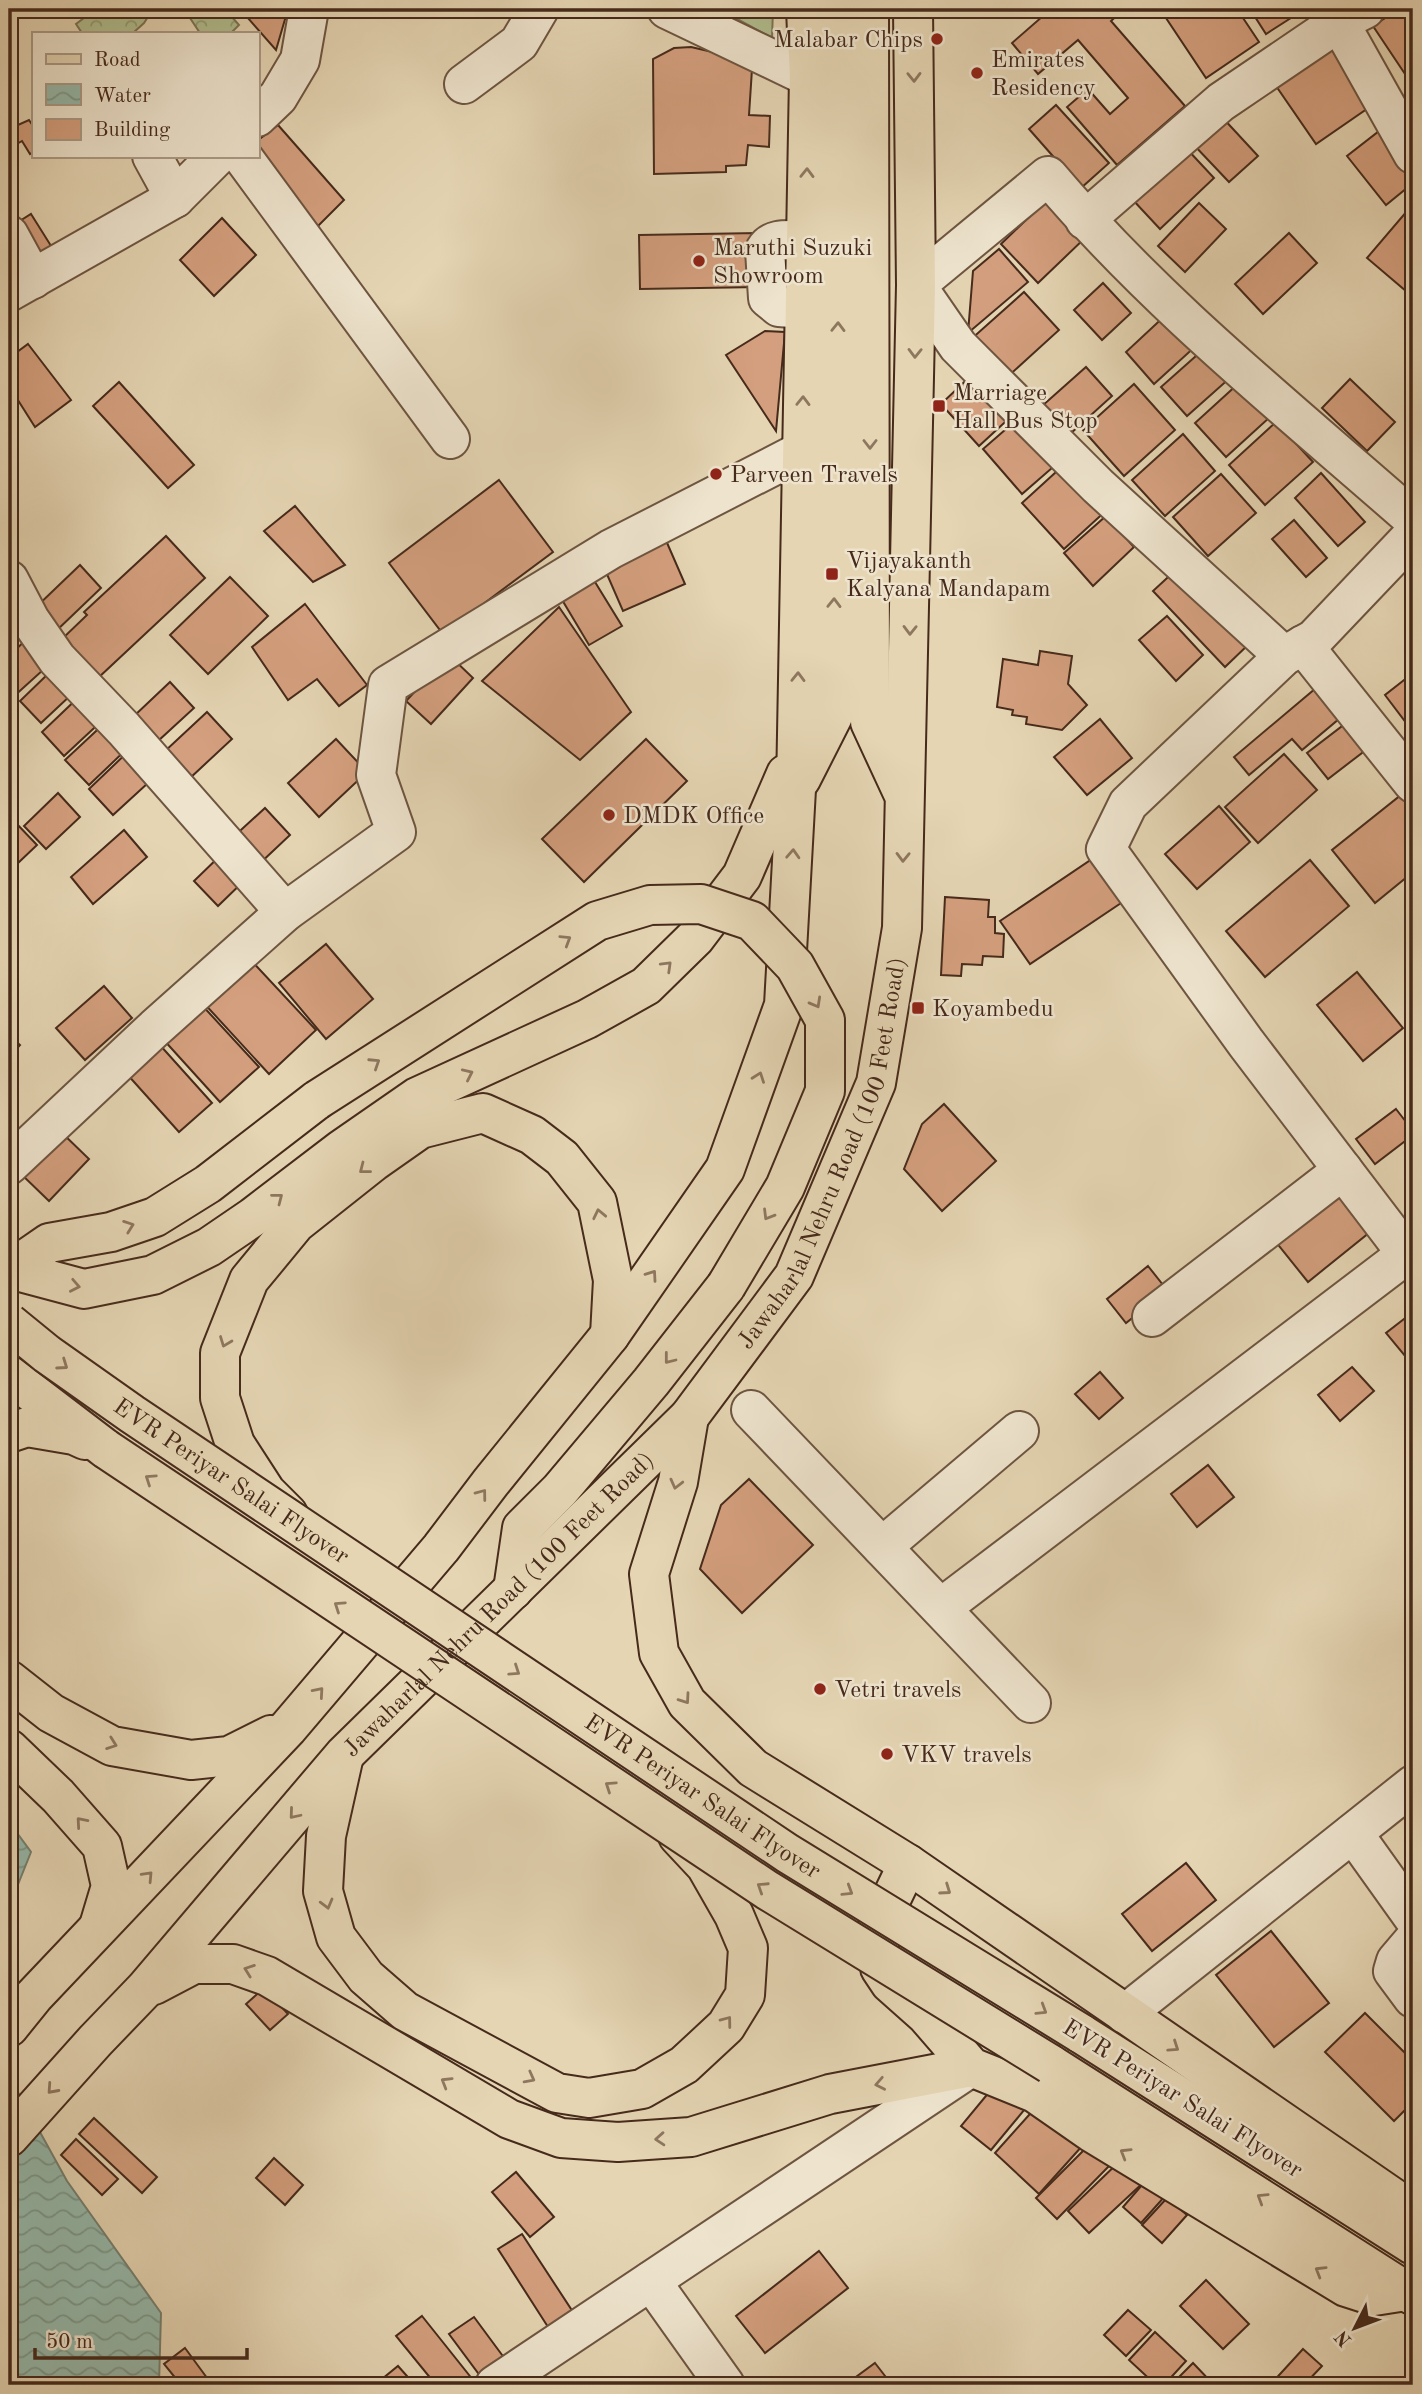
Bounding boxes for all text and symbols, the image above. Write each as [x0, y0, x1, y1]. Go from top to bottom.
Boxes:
place label: Malabar Chips [774, 29, 923, 53]
marker: Malabar Chips [929, 31, 945, 47]
legend [32, 32, 259, 158]
place label: Emirates Residency [991, 49, 1096, 101]
text: Road [94, 50, 141, 71]
marker: Emirates Residency [969, 65, 985, 81]
one-way arrow [906, 72, 922, 83]
text: Water [94, 86, 151, 107]
text: Building [94, 120, 171, 141]
one-way arrow [800, 167, 815, 178]
place label: Maruthi Suzuki Showroom [713, 237, 872, 289]
marker: Maruthi Suzuki Showroom [691, 253, 707, 269]
one-way arrow [830, 321, 846, 332]
one-way arrow [907, 349, 923, 359]
place label: Marriage Hall Bus Stop [953, 382, 1098, 434]
one-way arrow [795, 395, 811, 405]
marker: Marriage Hall Bus Stop [931, 398, 947, 414]
one-way arrow [862, 440, 878, 450]
place label: Parveen Travels [730, 464, 898, 488]
marker: Parveen Travels [708, 466, 724, 482]
place label: Vijayakanth Kalyana Mandapam [846, 550, 1050, 602]
marker: Vijayakanth Kalyana Mandapam [824, 566, 840, 582]
one-way arrow [827, 598, 842, 609]
one-way arrow [902, 625, 917, 636]
one-way arrow [790, 671, 806, 682]
place label: DMDK Office [623, 805, 764, 829]
marker: DMDK Office [601, 807, 617, 823]
one-way arrow [785, 848, 800, 859]
one-way arrow [895, 853, 911, 863]
one-way arrow [559, 936, 572, 949]
street label: Jawaharlal Nehru Road (100 Feet Road) [734, 956, 911, 1354]
one-way arrow [659, 961, 672, 974]
one-way arrow [808, 996, 821, 1008]
place label: Koyambedu [932, 998, 1054, 1022]
marker: Koyambedu [910, 1000, 926, 1016]
one-way arrow [367, 1058, 380, 1071]
one-way arrow [461, 1068, 473, 1082]
one-way arrow [750, 1071, 764, 1083]
one-way arrow [360, 1160, 372, 1173]
one-way arrow [271, 1193, 283, 1206]
one-way arrow [593, 1208, 608, 1220]
one-way arrow [764, 1208, 777, 1221]
one-way arrow [123, 1220, 135, 1234]
one-way arrow [644, 1270, 657, 1283]
one-way arrow [69, 1277, 81, 1292]
one-way arrow [219, 1335, 233, 1347]
one-way arrow [665, 1351, 678, 1364]
one-way arrow [55, 1357, 68, 1369]
street label: EVR Periyar Salai Flyover [108, 1395, 353, 1570]
street label: Jawaharlal Nehru Road (100 Feet Road) [340, 1448, 659, 1762]
one-way arrow [145, 1475, 158, 1487]
one-way arrow [670, 1478, 684, 1490]
one-way arrow [474, 1489, 487, 1502]
one-way arrow [334, 1602, 347, 1614]
one-way arrow [507, 1663, 520, 1675]
place label: Vetri travels [834, 1679, 962, 1703]
marker: Vetri travels [812, 1681, 828, 1697]
one-way arrow [311, 1688, 323, 1701]
one-way arrow [677, 1691, 690, 1704]
street label: EVR Periyar Salai Flyover [579, 1711, 824, 1885]
one-way arrow [105, 1736, 117, 1750]
place label: VKV travels [901, 1744, 1032, 1768]
marker: VKV travels [879, 1746, 895, 1762]
one-way arrow [605, 1782, 618, 1794]
one-way arrow [290, 1805, 302, 1818]
one-way arrow [77, 1817, 89, 1830]
one-way arrow [140, 1871, 152, 1884]
one-way arrow [840, 1882, 853, 1895]
one-way arrow [938, 1882, 951, 1895]
one-way arrow [757, 1883, 770, 1896]
one-way arrow [318, 1897, 333, 1909]
one-way arrow [243, 1964, 255, 1978]
one-way arrow [1034, 2001, 1047, 2014]
street label: EVR Periyar Salai Flyover [1058, 2016, 1306, 2184]
one-way arrow [719, 2017, 732, 2029]
one-way arrow [1166, 2039, 1179, 2051]
one-way arrow [522, 2070, 535, 2083]
one-way arrow [874, 2076, 886, 2091]
one-way arrow [441, 2077, 454, 2090]
one-way arrow [48, 2081, 60, 2094]
one-way arrow [654, 2131, 665, 2146]
one-way arrow [1120, 2148, 1133, 2161]
one-way arrow [1257, 2193, 1270, 2206]
one-way arrow [1314, 2266, 1327, 2279]
north arrow [1320, 2292, 1390, 2362]
scale bar [35, 2317, 247, 2361]
text: N [1332, 2326, 1356, 2349]
text: 50 m [46, 2332, 93, 2353]

